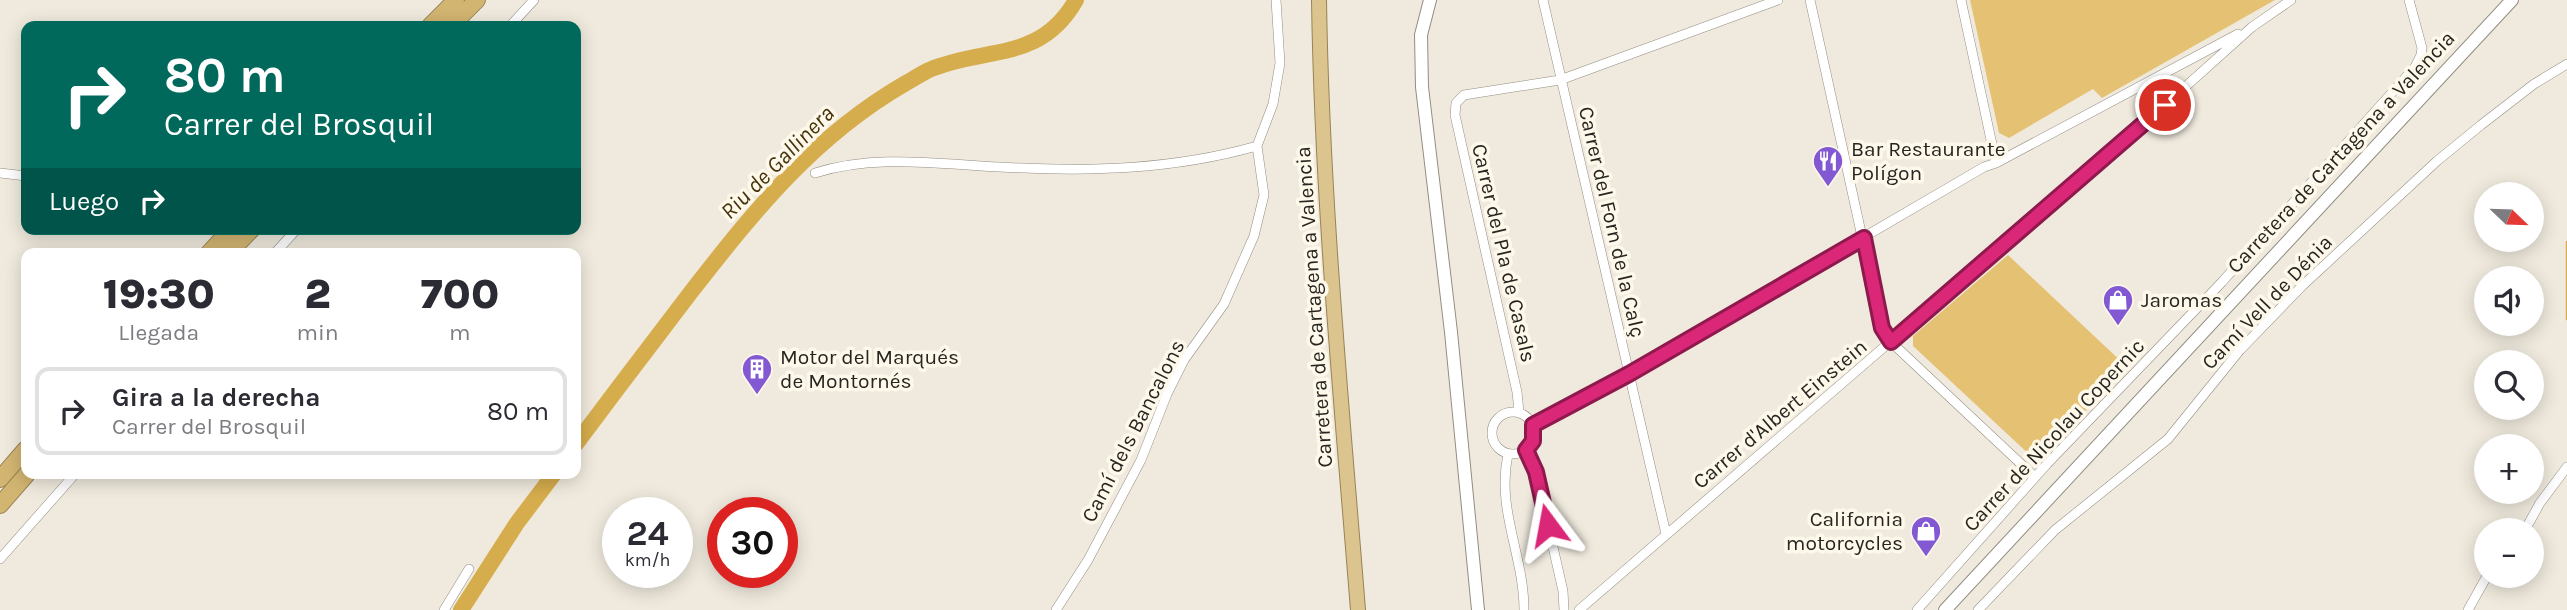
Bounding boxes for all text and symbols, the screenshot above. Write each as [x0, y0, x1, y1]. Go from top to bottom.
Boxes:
street label: Carretera de Cartagena a Valencia [2222, 26, 2460, 278]
text: 80 m [164, 47, 286, 104]
icon: right [49, 49, 140, 140]
pin [2135, 75, 2195, 135]
icon: arrive [2146, 86, 2184, 124]
water label: Riu de Gallinera [715, 100, 840, 225]
street label: Carrer del Forn de la Calç [1574, 104, 1650, 340]
text: Carrer del Brosquil [164, 106, 434, 143]
place label: Bar Restaurante Polígon [1851, 137, 2006, 185]
street label: Carrer del Pla de Casals [1467, 142, 1541, 364]
restaurant icon: Bar Restaurante Polígon [1811, 144, 1845, 188]
street label: Carretera de Cartagena a Valencia [1291, 146, 1337, 468]
icon: right [133, 182, 171, 220]
north arrow [2474, 182, 2544, 252]
map controls [2474, 182, 2544, 588]
text: Luego [49, 186, 119, 217]
street label: Camí Vell de Dénia [2197, 230, 2337, 374]
button: sound [2474, 266, 2544, 336]
text: 19:30 [103, 269, 215, 319]
text: 2 [304, 269, 331, 319]
text: 700 [420, 269, 499, 319]
shop icon: Jaromas [2101, 283, 2135, 327]
place label: Jaromas [2141, 288, 2222, 312]
text: Llegada [118, 319, 199, 346]
text: min [296, 319, 339, 346]
text: m [449, 319, 471, 346]
street label: Carrer d'Albert Einstein [1688, 334, 1872, 494]
street label: Carrer de Nicolau Copernic [1959, 334, 2149, 536]
street label: Camí dels Bancalons [1077, 336, 1189, 526]
place label: Motor del Marqués de Montornés [780, 345, 959, 393]
button: search [2474, 350, 2544, 420]
building icon: Motor del Marqués de Montornés [740, 352, 774, 396]
text: Gira a la derecha [112, 382, 321, 413]
icon: right [53, 392, 91, 430]
text: 80 m [487, 396, 549, 427]
text: Carrer del Brosquil [112, 413, 306, 440]
button: + [2474, 434, 2544, 504]
position arrow [1511, 488, 1585, 562]
speed limit sign: 30 [707, 497, 798, 588]
place label: California motorcycles [1786, 507, 1903, 555]
text: 24 [627, 513, 669, 554]
shop icon: California motorcycles [1909, 514, 1943, 558]
button: − [2474, 518, 2544, 588]
text: km/h [625, 549, 670, 571]

